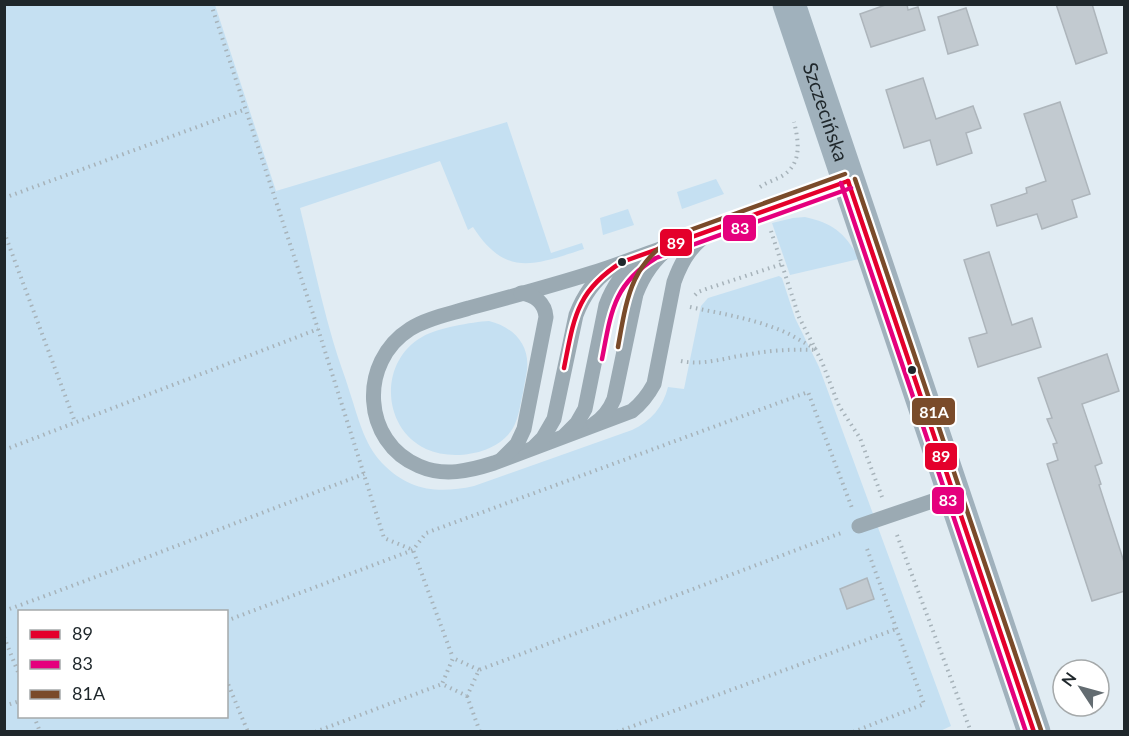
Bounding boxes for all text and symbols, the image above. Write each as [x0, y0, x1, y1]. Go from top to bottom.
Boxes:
street label: Szczecińska [799, 59, 854, 164]
line badge: 83 [722, 214, 757, 242]
text: 83 [731, 218, 749, 237]
line badge: 89 [659, 228, 693, 257]
text: 89 [667, 233, 685, 252]
unlabelled marker [616, 256, 628, 268]
unlabelled marker [906, 364, 918, 376]
line badge: 81A [911, 397, 956, 426]
text: 81A [919, 402, 950, 421]
line badge: 89 [924, 442, 958, 471]
text: 89 [932, 446, 950, 465]
line badge: 83 [931, 486, 965, 515]
text: 83 [939, 490, 957, 509]
legend [18, 610, 228, 718]
text: 89 [72, 622, 93, 644]
text: 83 [72, 652, 93, 674]
north arrow [1051, 658, 1111, 718]
text: N [1057, 668, 1080, 689]
text: 81A [72, 682, 106, 704]

